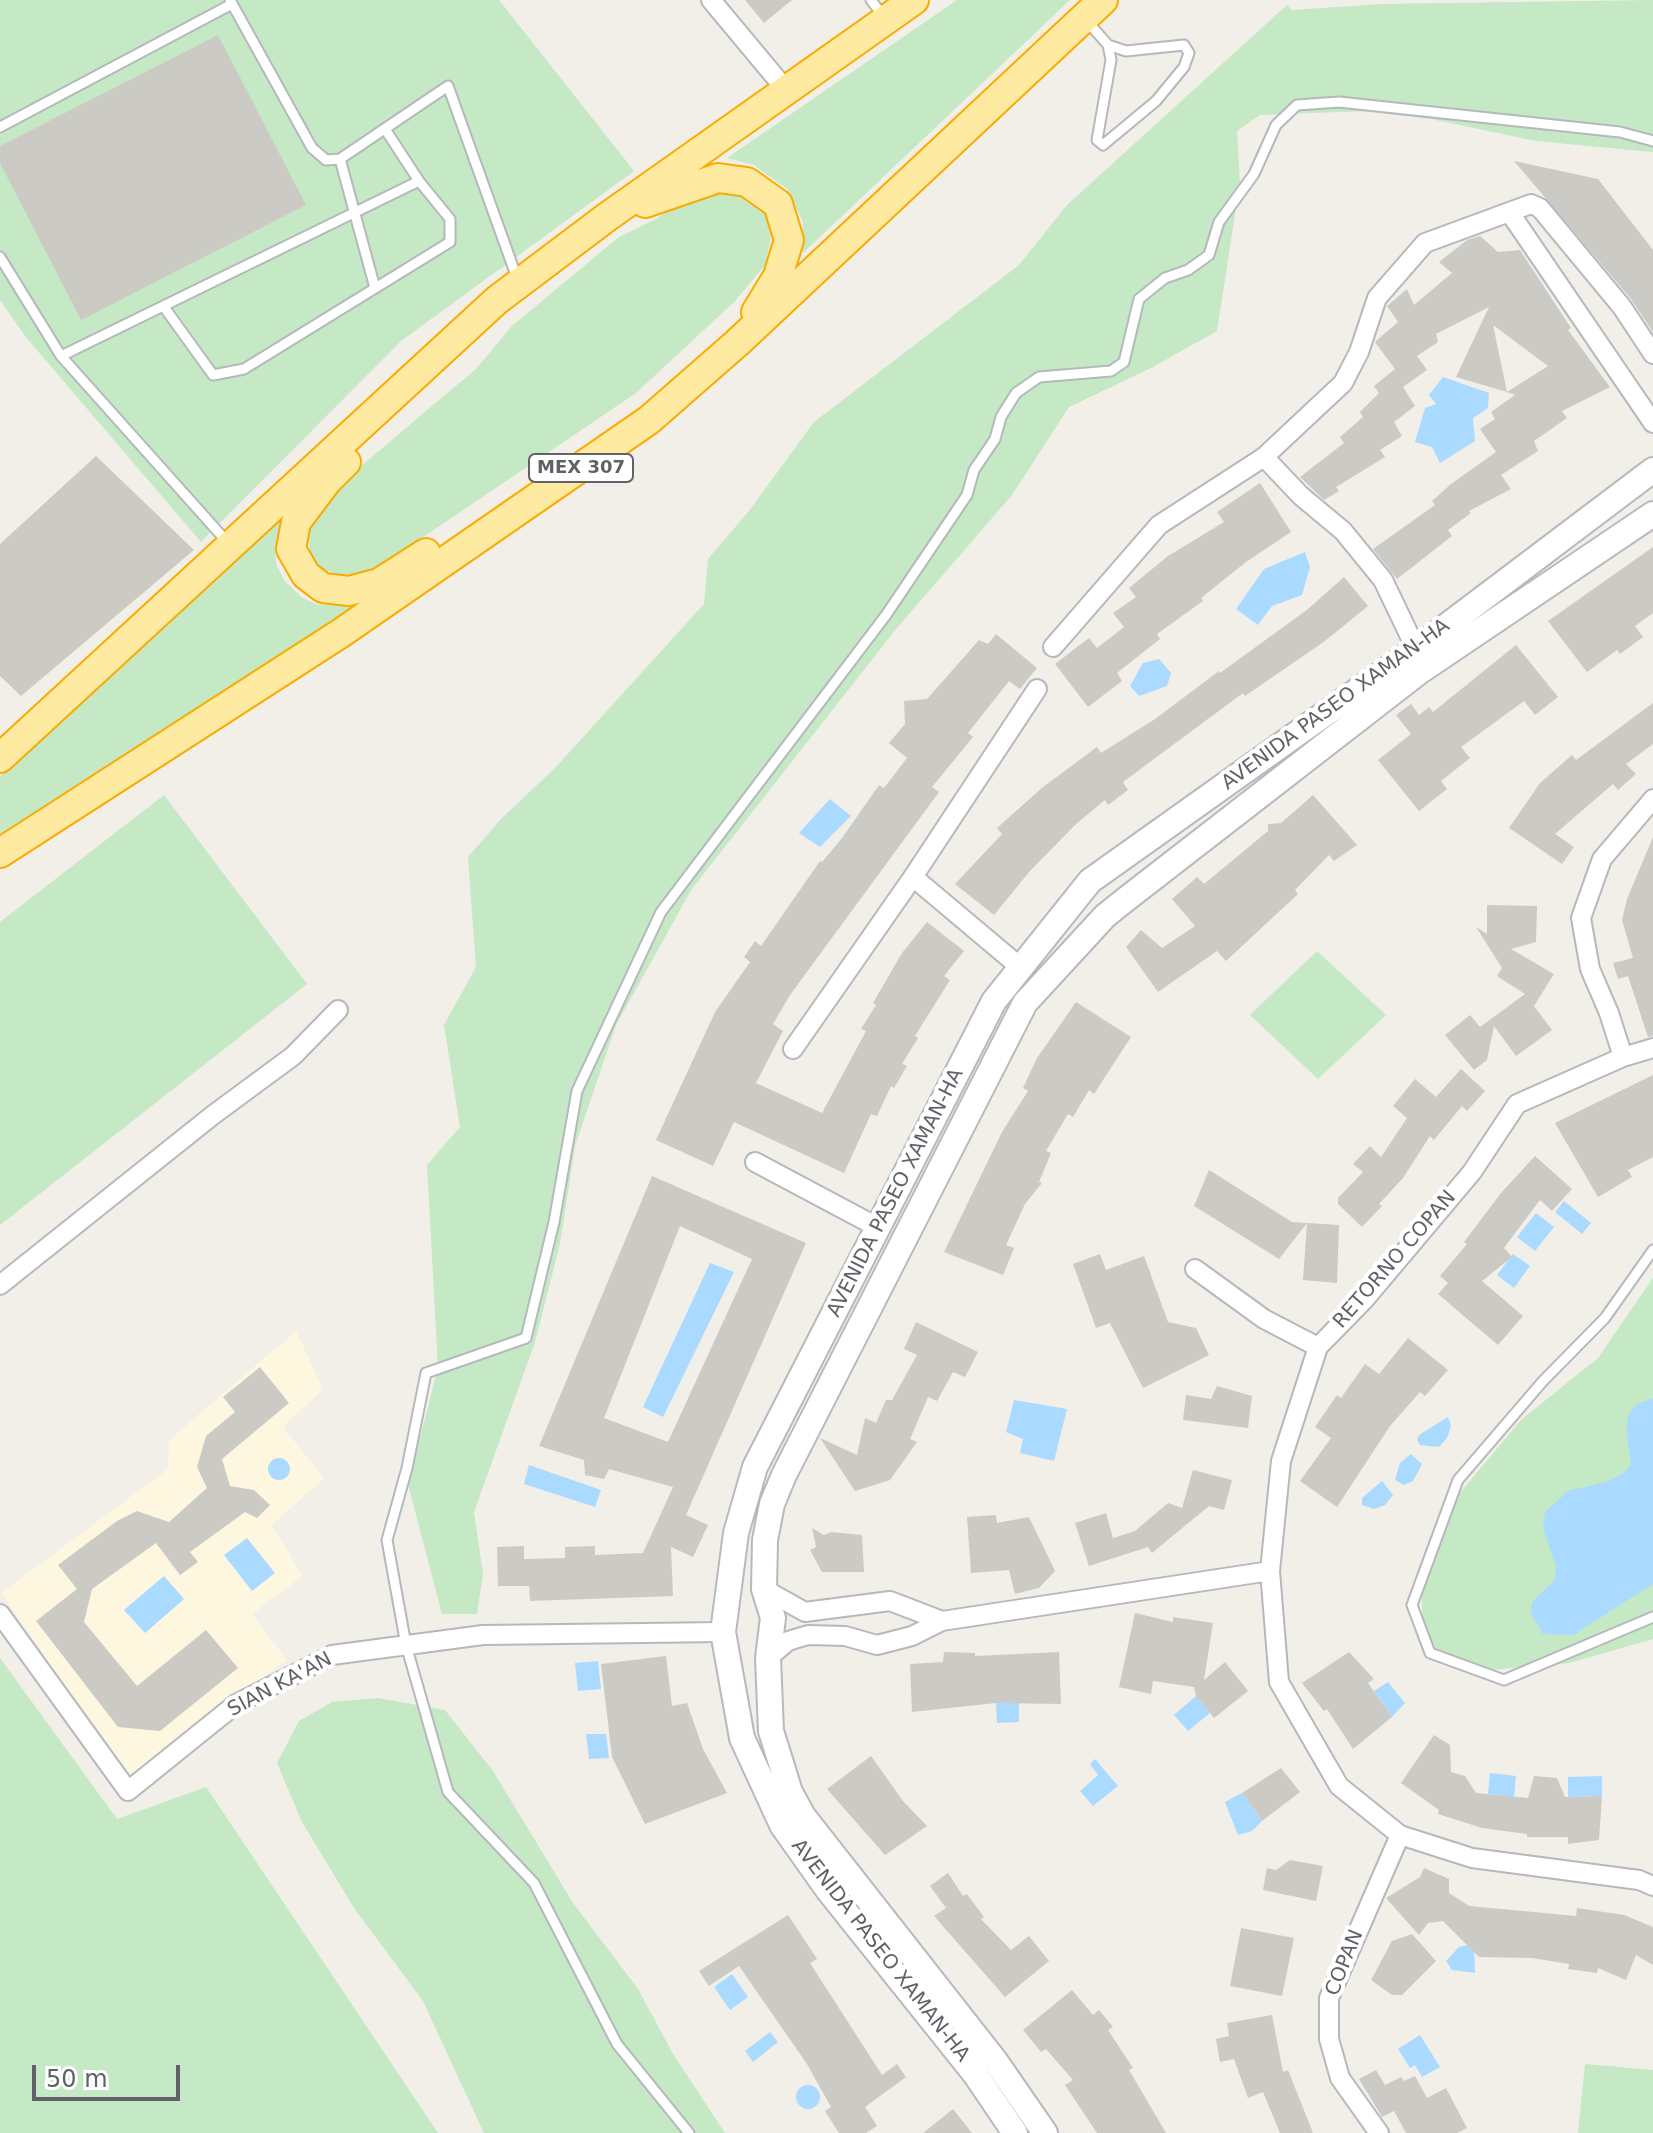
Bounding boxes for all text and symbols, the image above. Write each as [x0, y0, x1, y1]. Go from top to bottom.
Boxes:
road number: MEX 307 [529, 454, 633, 482]
street label: AVENIDA PASEO XAMAN-HA [1217, 614, 1455, 796]
street label: AVENIDA PASEO XAMAN-HA [823, 1065, 969, 1321]
street label: RETORNO COPAN [1329, 1186, 1461, 1334]
street label: SIAN KA'AN [224, 1648, 336, 1722]
street label: AVENIDA PASEO XAMAN-HA [786, 1835, 974, 2067]
street label: COPAN [1321, 1926, 1369, 2000]
scale bar [36, 2049, 184, 2099]
text: 50 m [46, 2065, 108, 2093]

